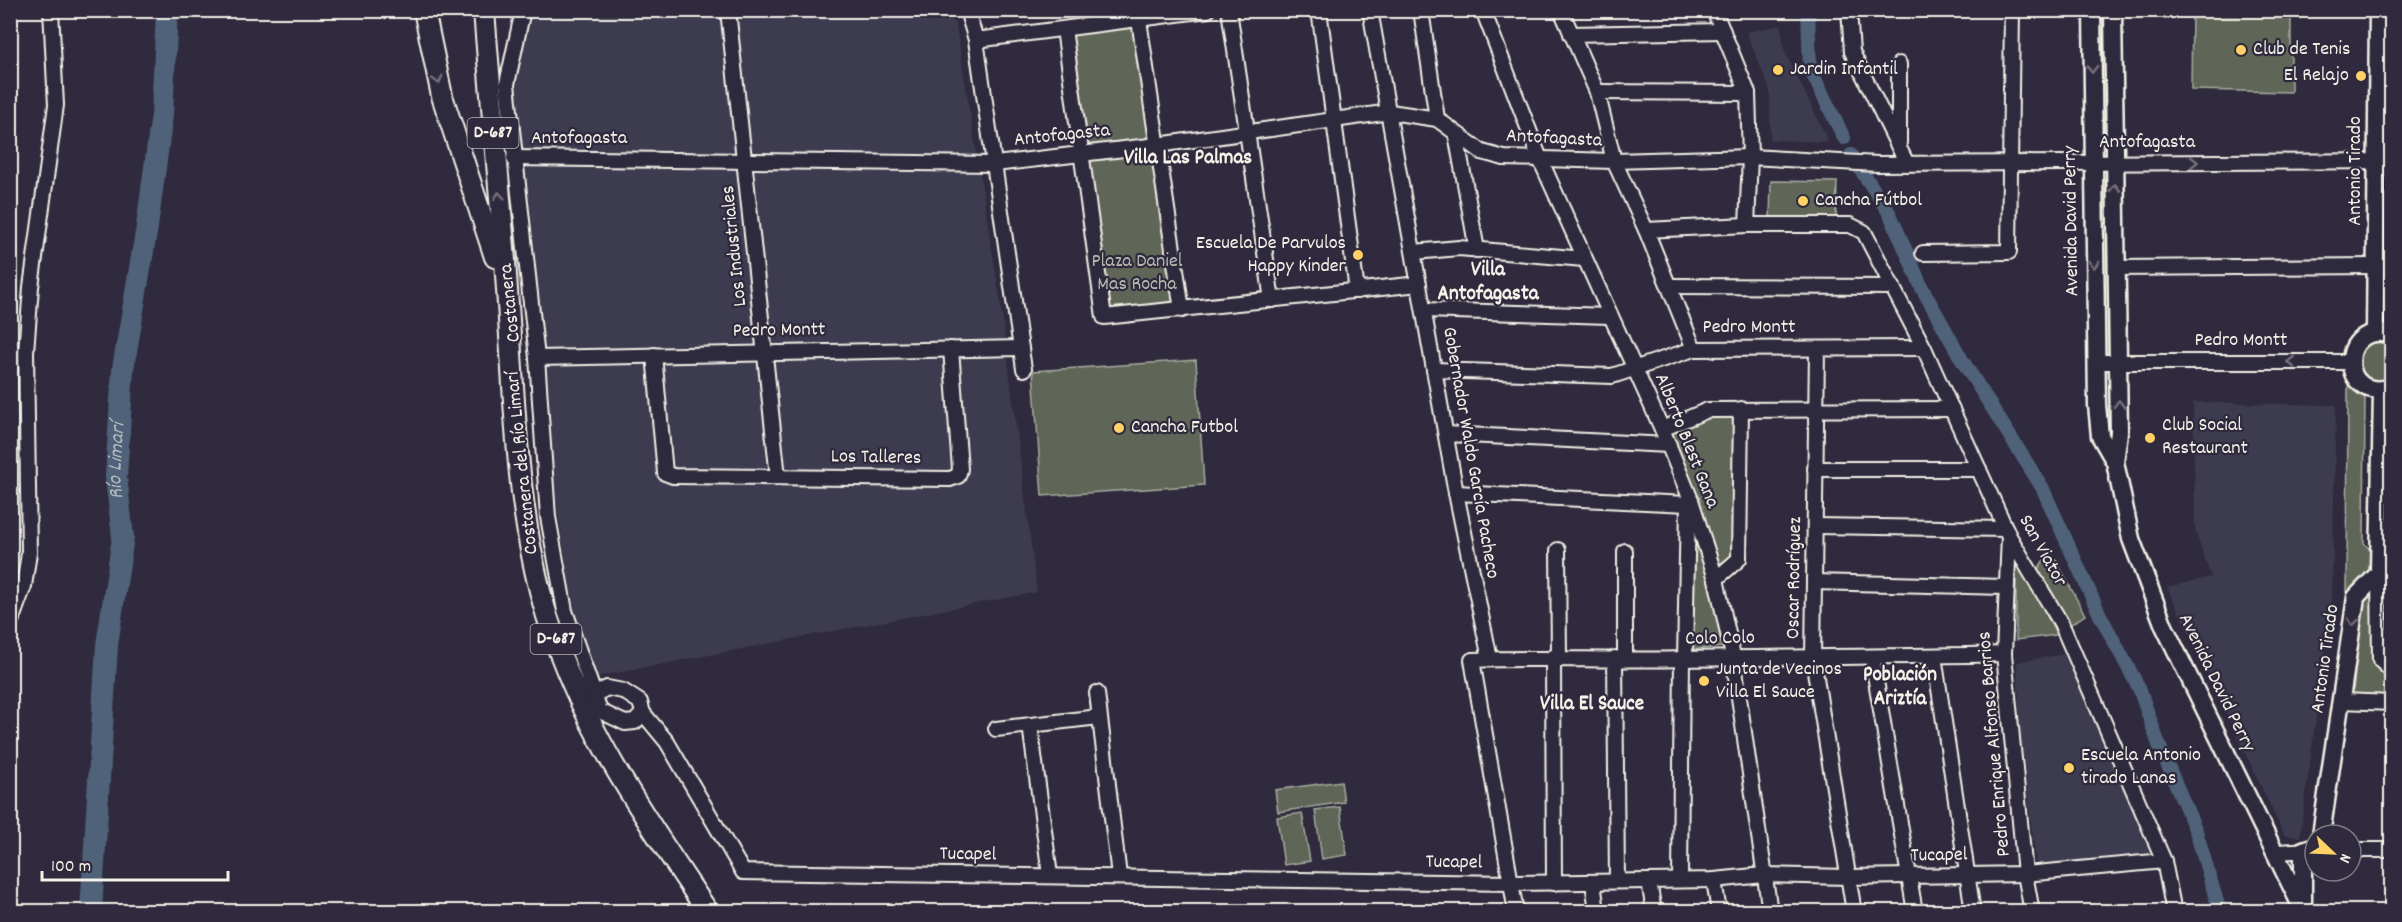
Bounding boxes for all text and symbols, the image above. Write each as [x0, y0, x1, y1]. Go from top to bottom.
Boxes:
place label: Club de Tenis [2253, 36, 2350, 64]
marker: Club de Tenis [2234, 43, 2248, 57]
place label: Jardin Infantil [1790, 56, 1898, 84]
place label: El Relajo [2284, 62, 2349, 90]
marker: Jardin Infantil [1771, 63, 1785, 77]
one-way arrow [2086, 64, 2098, 73]
marker: El Relajo [2354, 69, 2368, 83]
one-way arrow [431, 75, 444, 85]
street label: Antonio Tirado [2342, 116, 2370, 226]
street label: Antofagasta [1013, 117, 1112, 155]
road number: D-687 [468, 118, 518, 148]
street label: Antofagasta [1505, 123, 1603, 156]
street label: Antofagasta [531, 125, 628, 153]
street label: Antofagasta [2099, 129, 2196, 157]
district label: Villa Las Palmas [1124, 144, 1252, 174]
street label: Avenida David Perry [2057, 144, 2087, 297]
one-way arrow [2189, 156, 2198, 168]
street label: Los Industriales [715, 184, 755, 308]
one-way arrow [2109, 184, 2121, 193]
place label: Cancha Fútbol [1815, 187, 1922, 215]
one-way arrow [493, 192, 506, 201]
marker: Cancha Fútbol [1796, 194, 1810, 208]
place label: Escuela De Parvulos Happy Kinder [1196, 230, 1347, 281]
park label: Plaza Daniel Mas Rocha [1092, 248, 1183, 299]
marker: Escuela De Parvulos Happy Kinder [1351, 248, 1365, 262]
district label: Villa Antofagasta [1438, 256, 1540, 310]
one-way arrow [2088, 259, 2100, 268]
street label: Costanera [493, 262, 529, 344]
street label: Pedro Montt [1703, 314, 1795, 342]
street label: Pedro Montt [732, 316, 826, 346]
street label: Gobernador Waldo García Pacheco [1434, 325, 1506, 581]
street label: Pedro Montt [2195, 327, 2287, 355]
one-way arrow [2287, 356, 2296, 368]
street label: Costanera del Río Limarí [499, 369, 547, 556]
street label: Alberto Blest Gana [1646, 369, 1726, 513]
one-way arrow [2113, 400, 2125, 409]
place label: Club Social Restaurant [2162, 412, 2248, 463]
place label: Cancha Futbol [1131, 414, 1238, 442]
water label: Río Limarí [101, 417, 135, 501]
marker: Cancha Futbol [1112, 421, 1126, 435]
marker: Club Social Restaurant [2143, 431, 2157, 445]
street label: Los Talleres [831, 443, 921, 473]
street label: San Viator [2011, 510, 2074, 593]
street label: Oscar Rodríguez [1780, 516, 1810, 639]
street label: Antonio Tirado [2305, 603, 2348, 715]
street label: Avenida David Perry [2170, 609, 2262, 758]
one-way arrow [2347, 618, 2359, 627]
road number: D-687 [530, 624, 582, 654]
street label: Colo Colo [1685, 624, 1755, 654]
street label: Pedro Enrique Alfonso Barrios [1971, 630, 2019, 858]
place label: Junta de Vecinos Villa El Sauce [1716, 656, 1842, 707]
district label: Población Ariztía [1863, 661, 1937, 715]
marker: Junta de Vecinos Villa El Sauce [1697, 674, 1711, 688]
district label: Villa El Sauce [1540, 690, 1644, 720]
place label: Escuela Antonio tirado Lanas [2081, 742, 2201, 793]
marker: Escuela Antonio tirado Lanas [2062, 761, 2076, 775]
north arrow [2303, 823, 2363, 883]
street label: Tucapel [939, 841, 997, 869]
street label: Tucapel [1910, 842, 1968, 870]
scale bar [42, 844, 228, 882]
street label: Tucapel [1425, 849, 1483, 877]
text: N [2332, 850, 2357, 866]
text: 100 m [51, 855, 91, 880]

